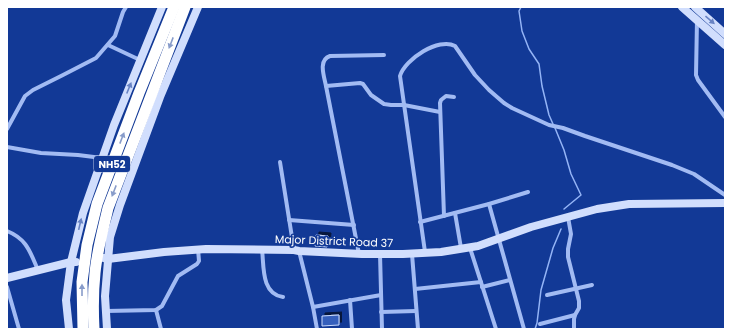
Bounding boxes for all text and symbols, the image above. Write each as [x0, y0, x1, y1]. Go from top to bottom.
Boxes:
one-way arrow [705, 16, 715, 25]
one-way arrow [167, 38, 173, 50]
one-way arrow [126, 82, 132, 94]
one-way arrow [119, 132, 125, 144]
road number: NH52 [94, 156, 130, 172]
one-way arrow [111, 185, 117, 197]
one-way arrow [78, 218, 84, 230]
street label: Major District Road 37 [275, 231, 393, 251]
one-way arrow [79, 284, 86, 296]

